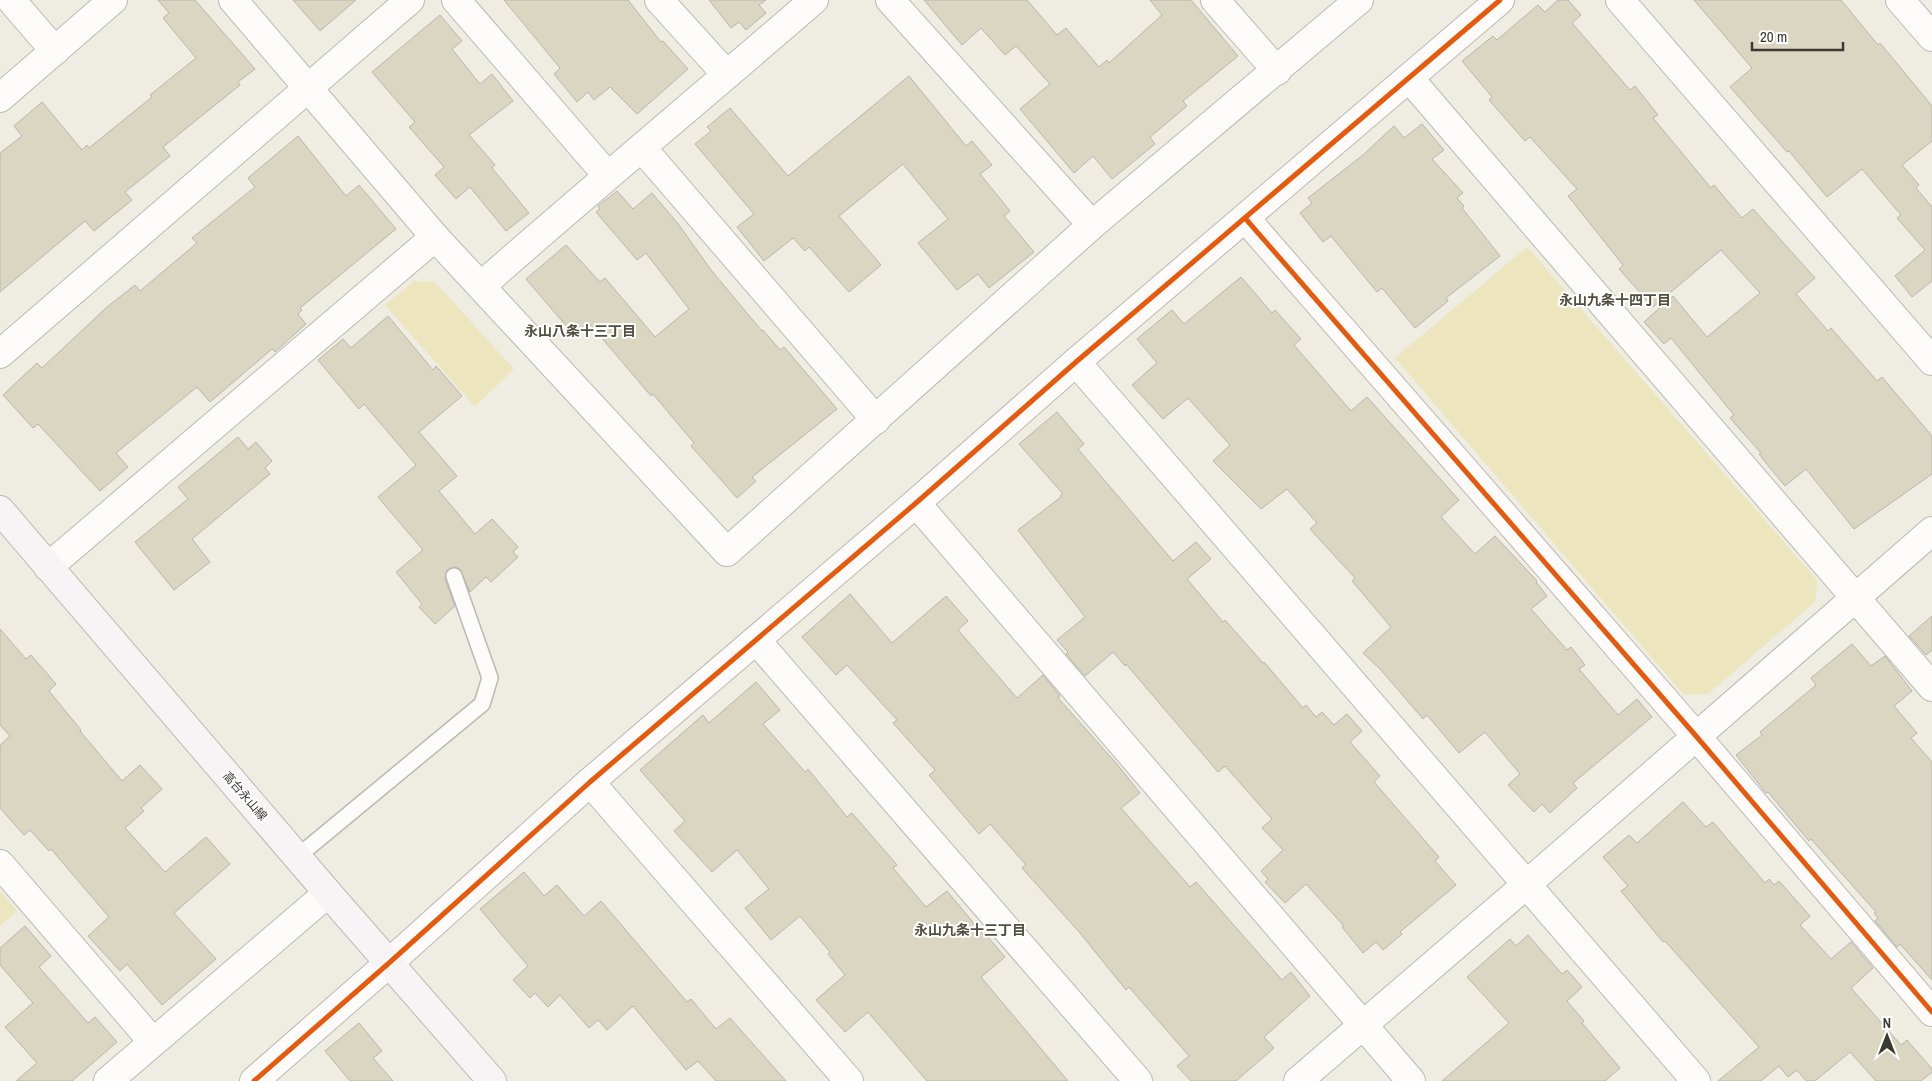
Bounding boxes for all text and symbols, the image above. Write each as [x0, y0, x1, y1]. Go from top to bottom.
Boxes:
scale bar [1752, 20, 1843, 52]
text: 20 m [1760, 26, 1787, 47]
district label: 永山九条十四丁目 [1559, 291, 1671, 309]
district label: 永山八条十三丁目 [524, 322, 636, 340]
street label: 高台永山線 [219, 768, 271, 824]
district label: 永山九条十三丁目 [914, 921, 1026, 939]
north arrow [1862, 1011, 1912, 1061]
text: N [1883, 1014, 1891, 1032]

